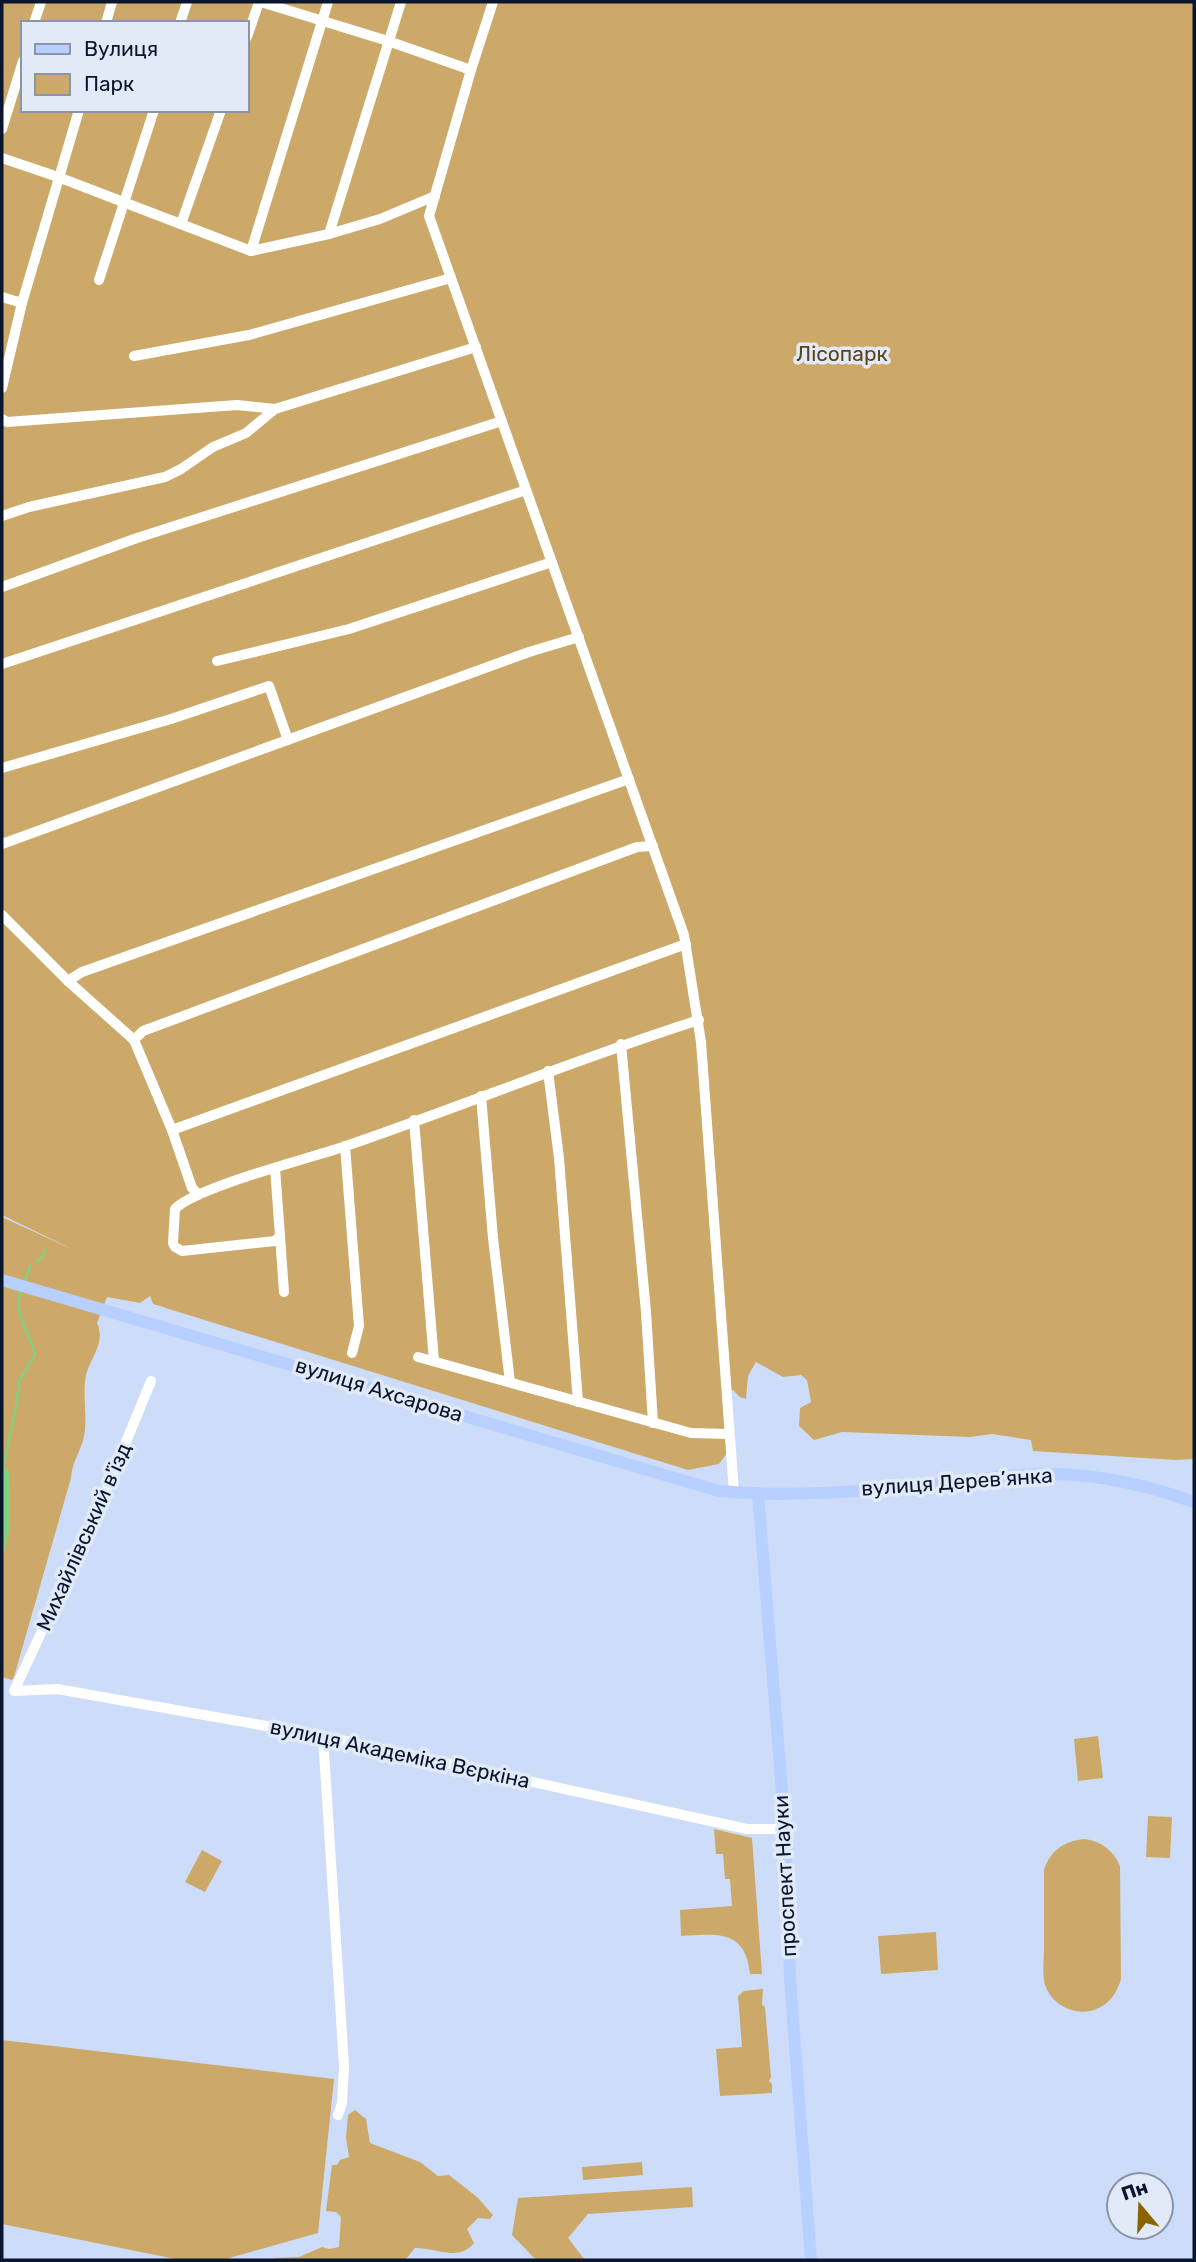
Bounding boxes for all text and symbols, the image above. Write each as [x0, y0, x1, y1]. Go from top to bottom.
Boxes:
legend [21, 21, 248, 112]
text: Вулиця [84, 36, 158, 61]
text: Парк [84, 71, 134, 96]
park label: Лісопарк [796, 341, 888, 366]
street label: вулиця Ахсарова [292, 1352, 466, 1427]
street label: Михайлівський в'їзд [31, 1439, 136, 1635]
street label: вулиця Дерев’янка [860, 1462, 1053, 1501]
street label: вулиця Академіка Вєркіна [268, 1714, 532, 1793]
street label: проспект Науки [768, 1794, 801, 1958]
north arrow [1105, 2171, 1175, 2241]
text: Пн [1118, 2175, 1151, 2206]

